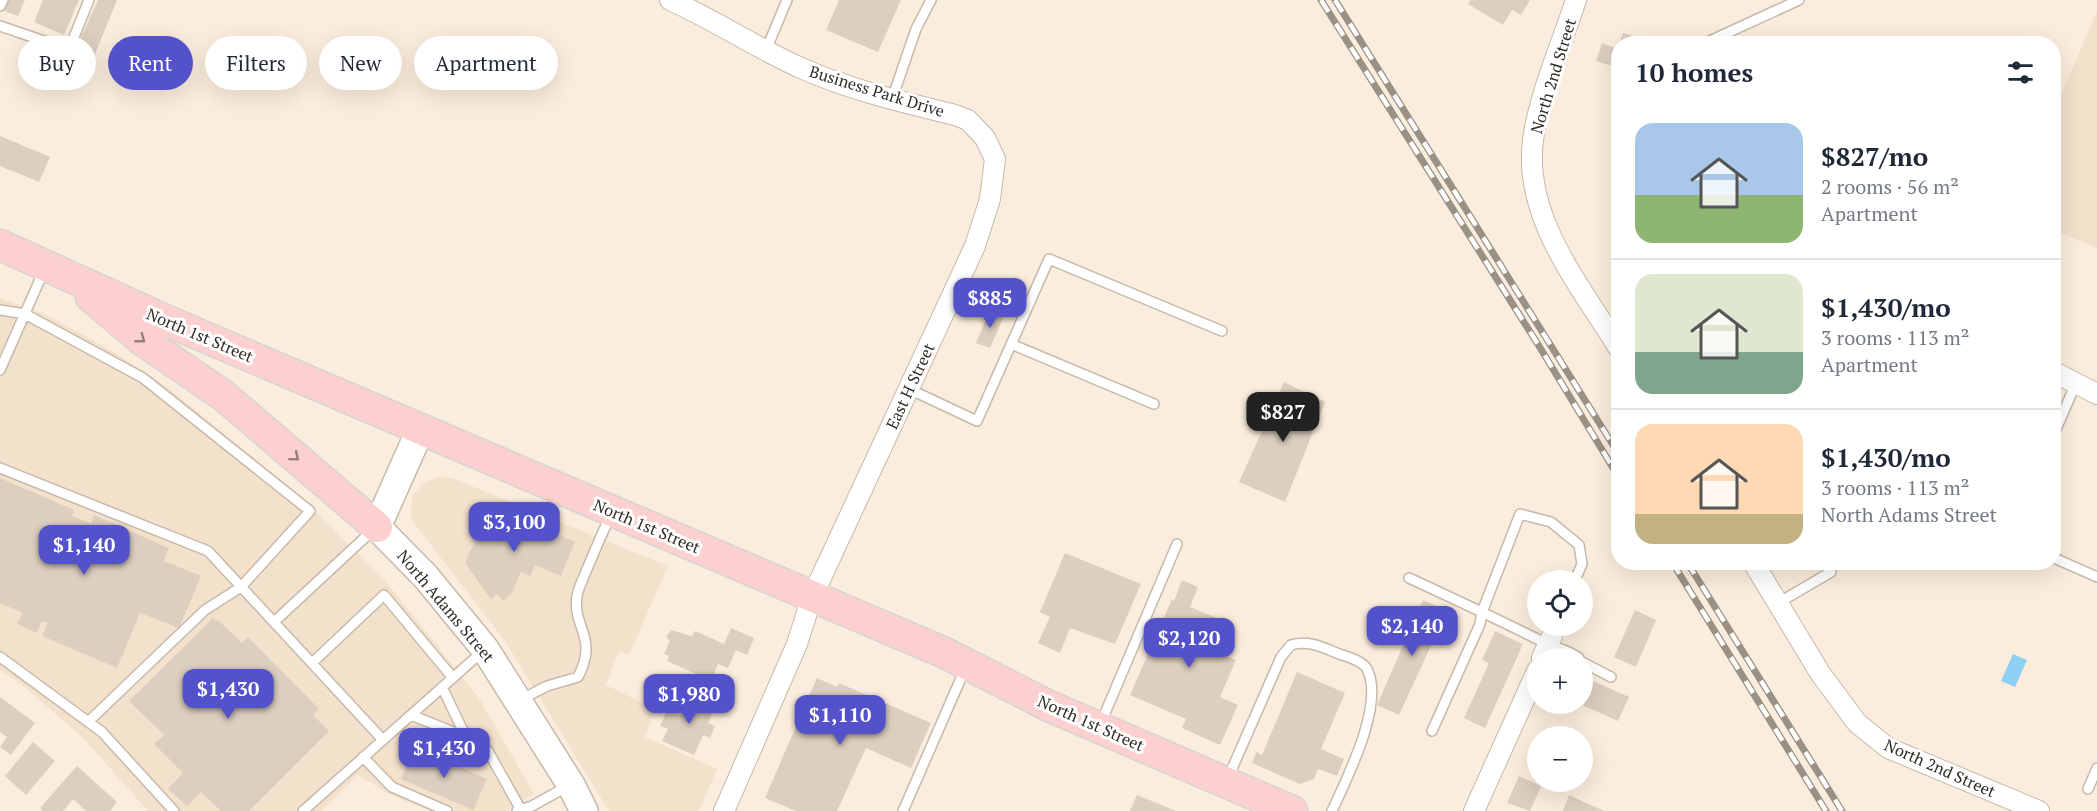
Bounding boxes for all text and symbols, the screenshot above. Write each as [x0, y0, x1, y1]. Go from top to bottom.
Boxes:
street label: North 2nd Street [1525, 16, 1581, 136]
chip: Buy [18, 36, 96, 90]
chip: Rent [108, 36, 193, 90]
chip: Filters [205, 36, 307, 90]
chip: New [319, 36, 402, 90]
chip: Apartment [414, 36, 558, 90]
text: 10 homes [1635, 55, 1753, 89]
icon: filters [2004, 56, 2037, 89]
street label: Business Park Drive [807, 60, 947, 122]
text: $827/mo [1821, 139, 1928, 173]
icon: home [1683, 147, 1755, 219]
text: 2 rooms · 56 m² [1821, 173, 1959, 200]
text: Apartment [1821, 200, 1918, 227]
pin: $885 [954, 278, 1026, 329]
text: $885 [967, 284, 1013, 311]
text: $1,430/mo [1821, 290, 1951, 324]
icon: home [1683, 298, 1755, 370]
street label: North 1st Street [143, 303, 257, 367]
text: 3 rooms · 113 m² [1821, 324, 1969, 351]
one-way arrow [134, 331, 145, 342]
street label: East H Street [881, 339, 940, 433]
text: Apartment [1821, 351, 1918, 378]
pin: $827 [1247, 392, 1319, 443]
text: $827 [1260, 398, 1306, 425]
text: $1,430/mo [1821, 440, 1951, 474]
icon: home [1683, 448, 1755, 520]
one-way arrow [288, 450, 299, 461]
text: 3 rooms · 113 m² [1821, 474, 1969, 501]
street label: North 1st Street [590, 494, 704, 558]
text: North Adams Street [1821, 501, 1997, 528]
pin: $3,100 [465, 502, 563, 553]
text: $3,100 [483, 508, 545, 535]
pin: $1,140 [35, 525, 133, 576]
text: $1,140 [53, 531, 115, 558]
street label: North Adams Street [392, 545, 500, 667]
map controls [1527, 570, 1593, 792]
button: locate [1527, 570, 1593, 636]
pin: $2,140 [1363, 606, 1461, 657]
text: $2,140 [1381, 612, 1443, 639]
pin: $2,120 [1140, 618, 1238, 669]
text: $2,120 [1158, 624, 1220, 651]
button: + [1527, 648, 1593, 714]
pin: $1,430 [179, 669, 277, 720]
pin: $1,980 [640, 674, 738, 725]
text: $1,430 [197, 675, 259, 702]
text: $1,980 [658, 680, 720, 707]
street label: North 1st Street [1035, 690, 1148, 756]
pin: $1,110 [791, 695, 889, 746]
text: $1,110 [809, 701, 871, 728]
button: − [1527, 726, 1593, 792]
pin: $1,430 [395, 728, 493, 779]
text: $1,430 [413, 734, 475, 761]
street label: North 2nd Street [1881, 734, 1999, 802]

